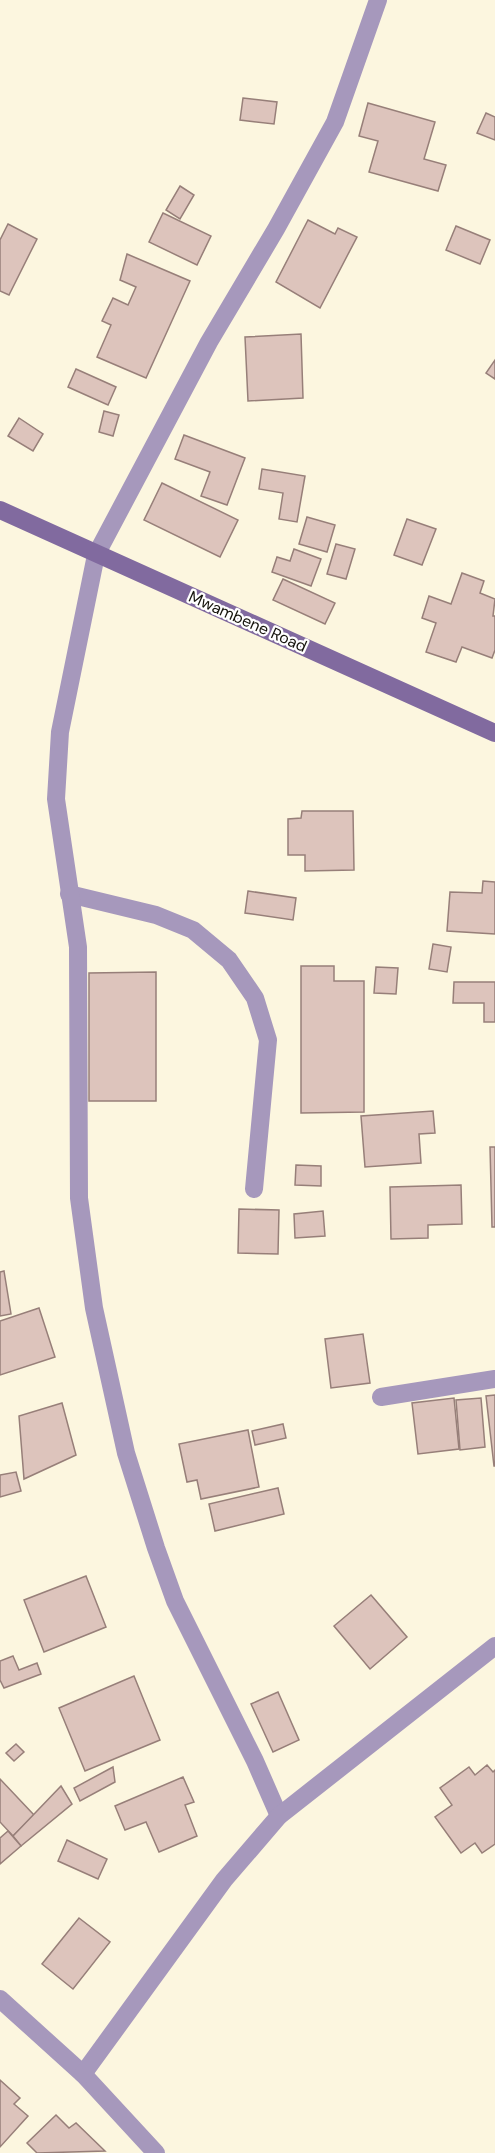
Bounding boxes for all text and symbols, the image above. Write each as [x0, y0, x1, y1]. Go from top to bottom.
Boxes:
street label: Mwambene Road [185, 586, 310, 657]

